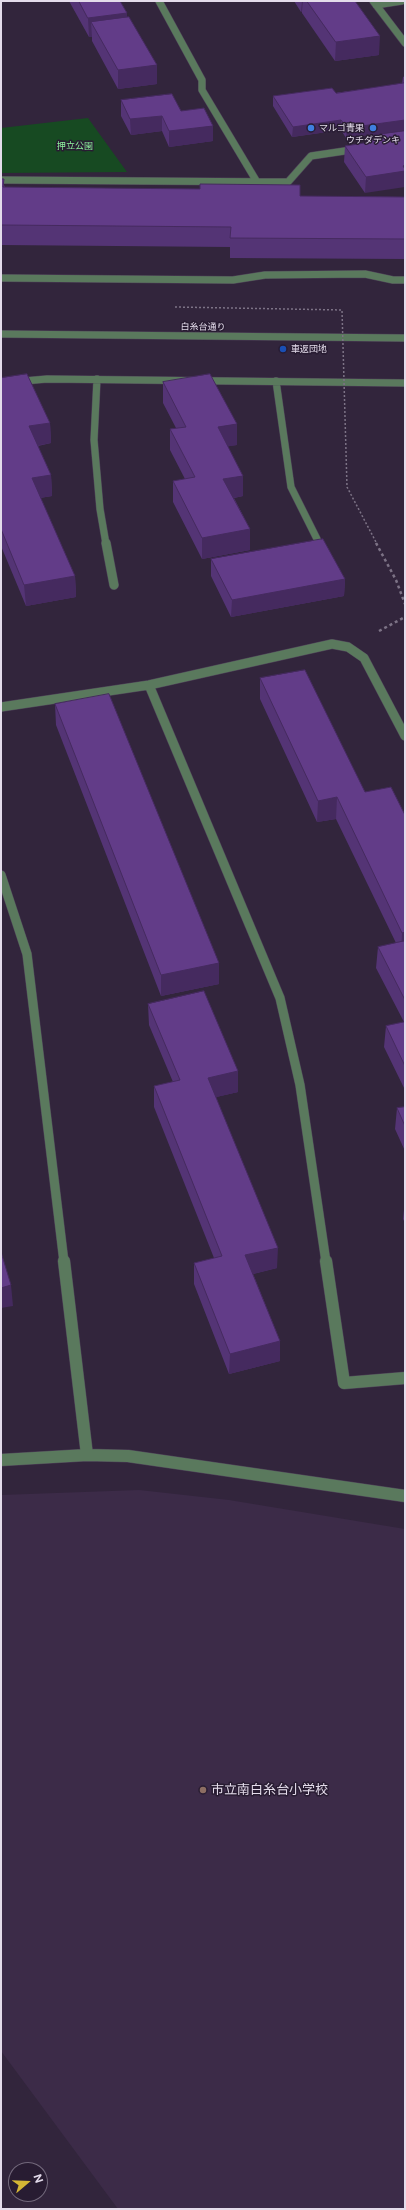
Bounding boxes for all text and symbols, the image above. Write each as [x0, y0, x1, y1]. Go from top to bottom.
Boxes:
marker: マルゴ青果 [306, 123, 316, 133]
place label: マルゴ青果 [319, 123, 364, 133]
marker: ウチダデンキ [368, 123, 378, 133]
place label: ウチダデンキ [346, 135, 400, 145]
park label: 押立公園 [57, 141, 93, 151]
street label: 白糸台通り [180, 321, 226, 333]
marker: 車返団地 [278, 344, 288, 354]
place label: 車返団地 [291, 344, 327, 354]
place label: 市立南白糸台小学校 [211, 1782, 328, 1798]
marker: 市立南白糸台小学校 [198, 1785, 208, 1795]
north arrow [8, 2162, 48, 2202]
text: N [31, 2172, 45, 2184]

